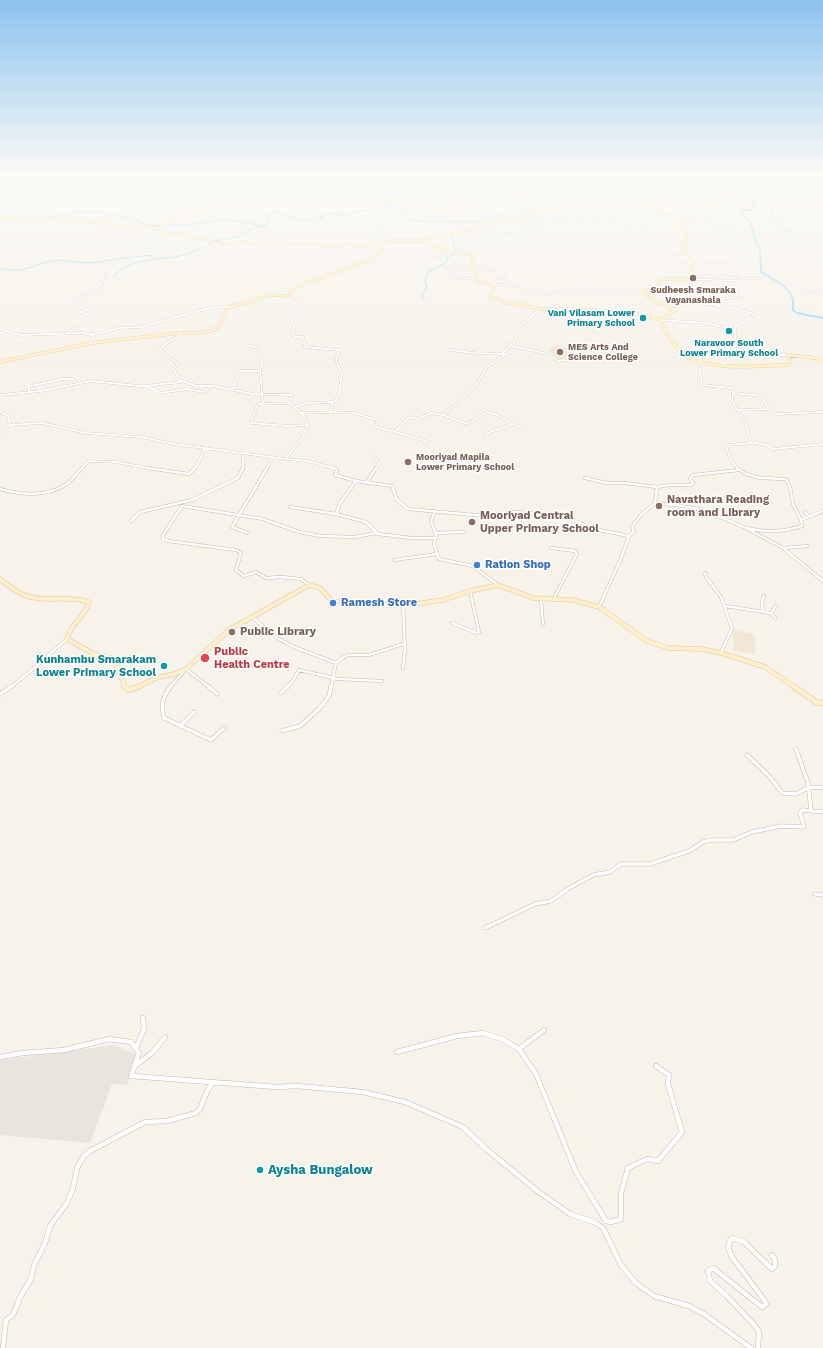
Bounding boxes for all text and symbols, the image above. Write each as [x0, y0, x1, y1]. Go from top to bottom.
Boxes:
marker: Sudheesh Smaraka Vayanashala [688, 273, 698, 283]
place label: Sudheesh Smaraka Vayanashala [650, 285, 736, 306]
place label: Vani Vilasam Lower Primary School [548, 308, 635, 329]
marker: Vani Vilasam Lower Primary School [638, 313, 648, 323]
marker: Naravoor South Lower Primary School [724, 326, 734, 336]
place label: Naravoor South Lower Primary School [680, 338, 778, 359]
place label: MES Arts And Science College [568, 342, 638, 363]
marker: MES Arts And Science College [555, 347, 565, 357]
place label: Mooriyad Mapila Lower Primary School [416, 452, 514, 473]
marker: Mooriyad Mapila Lower Primary School [403, 457, 413, 467]
place label: Navathara Reading room and Library [667, 493, 769, 519]
marker: Navathara Reading room and Library [654, 501, 664, 511]
place label: Mooriyad Central Upper Primary School [480, 509, 599, 535]
marker: Mooriyad Central Upper Primary School [467, 517, 477, 527]
place label: Ration Shop [485, 558, 551, 572]
marker: Ration Shop [472, 560, 482, 570]
place label: Ramesh Store [341, 596, 417, 610]
marker: Ramesh Store [328, 598, 338, 608]
place label: Public Library [240, 625, 316, 639]
marker: Public Library [227, 627, 237, 637]
place label: Public Health Centre [214, 645, 290, 671]
marker: Public Health Centre [199, 652, 211, 664]
place label: Kunhambu Smarakam Lower Primary School [36, 653, 156, 679]
marker: Kunhambu Smarakam Lower Primary School [159, 661, 169, 671]
place label: Aysha Bungalow [268, 1162, 373, 1178]
marker: Aysha Bungalow [255, 1165, 265, 1175]

